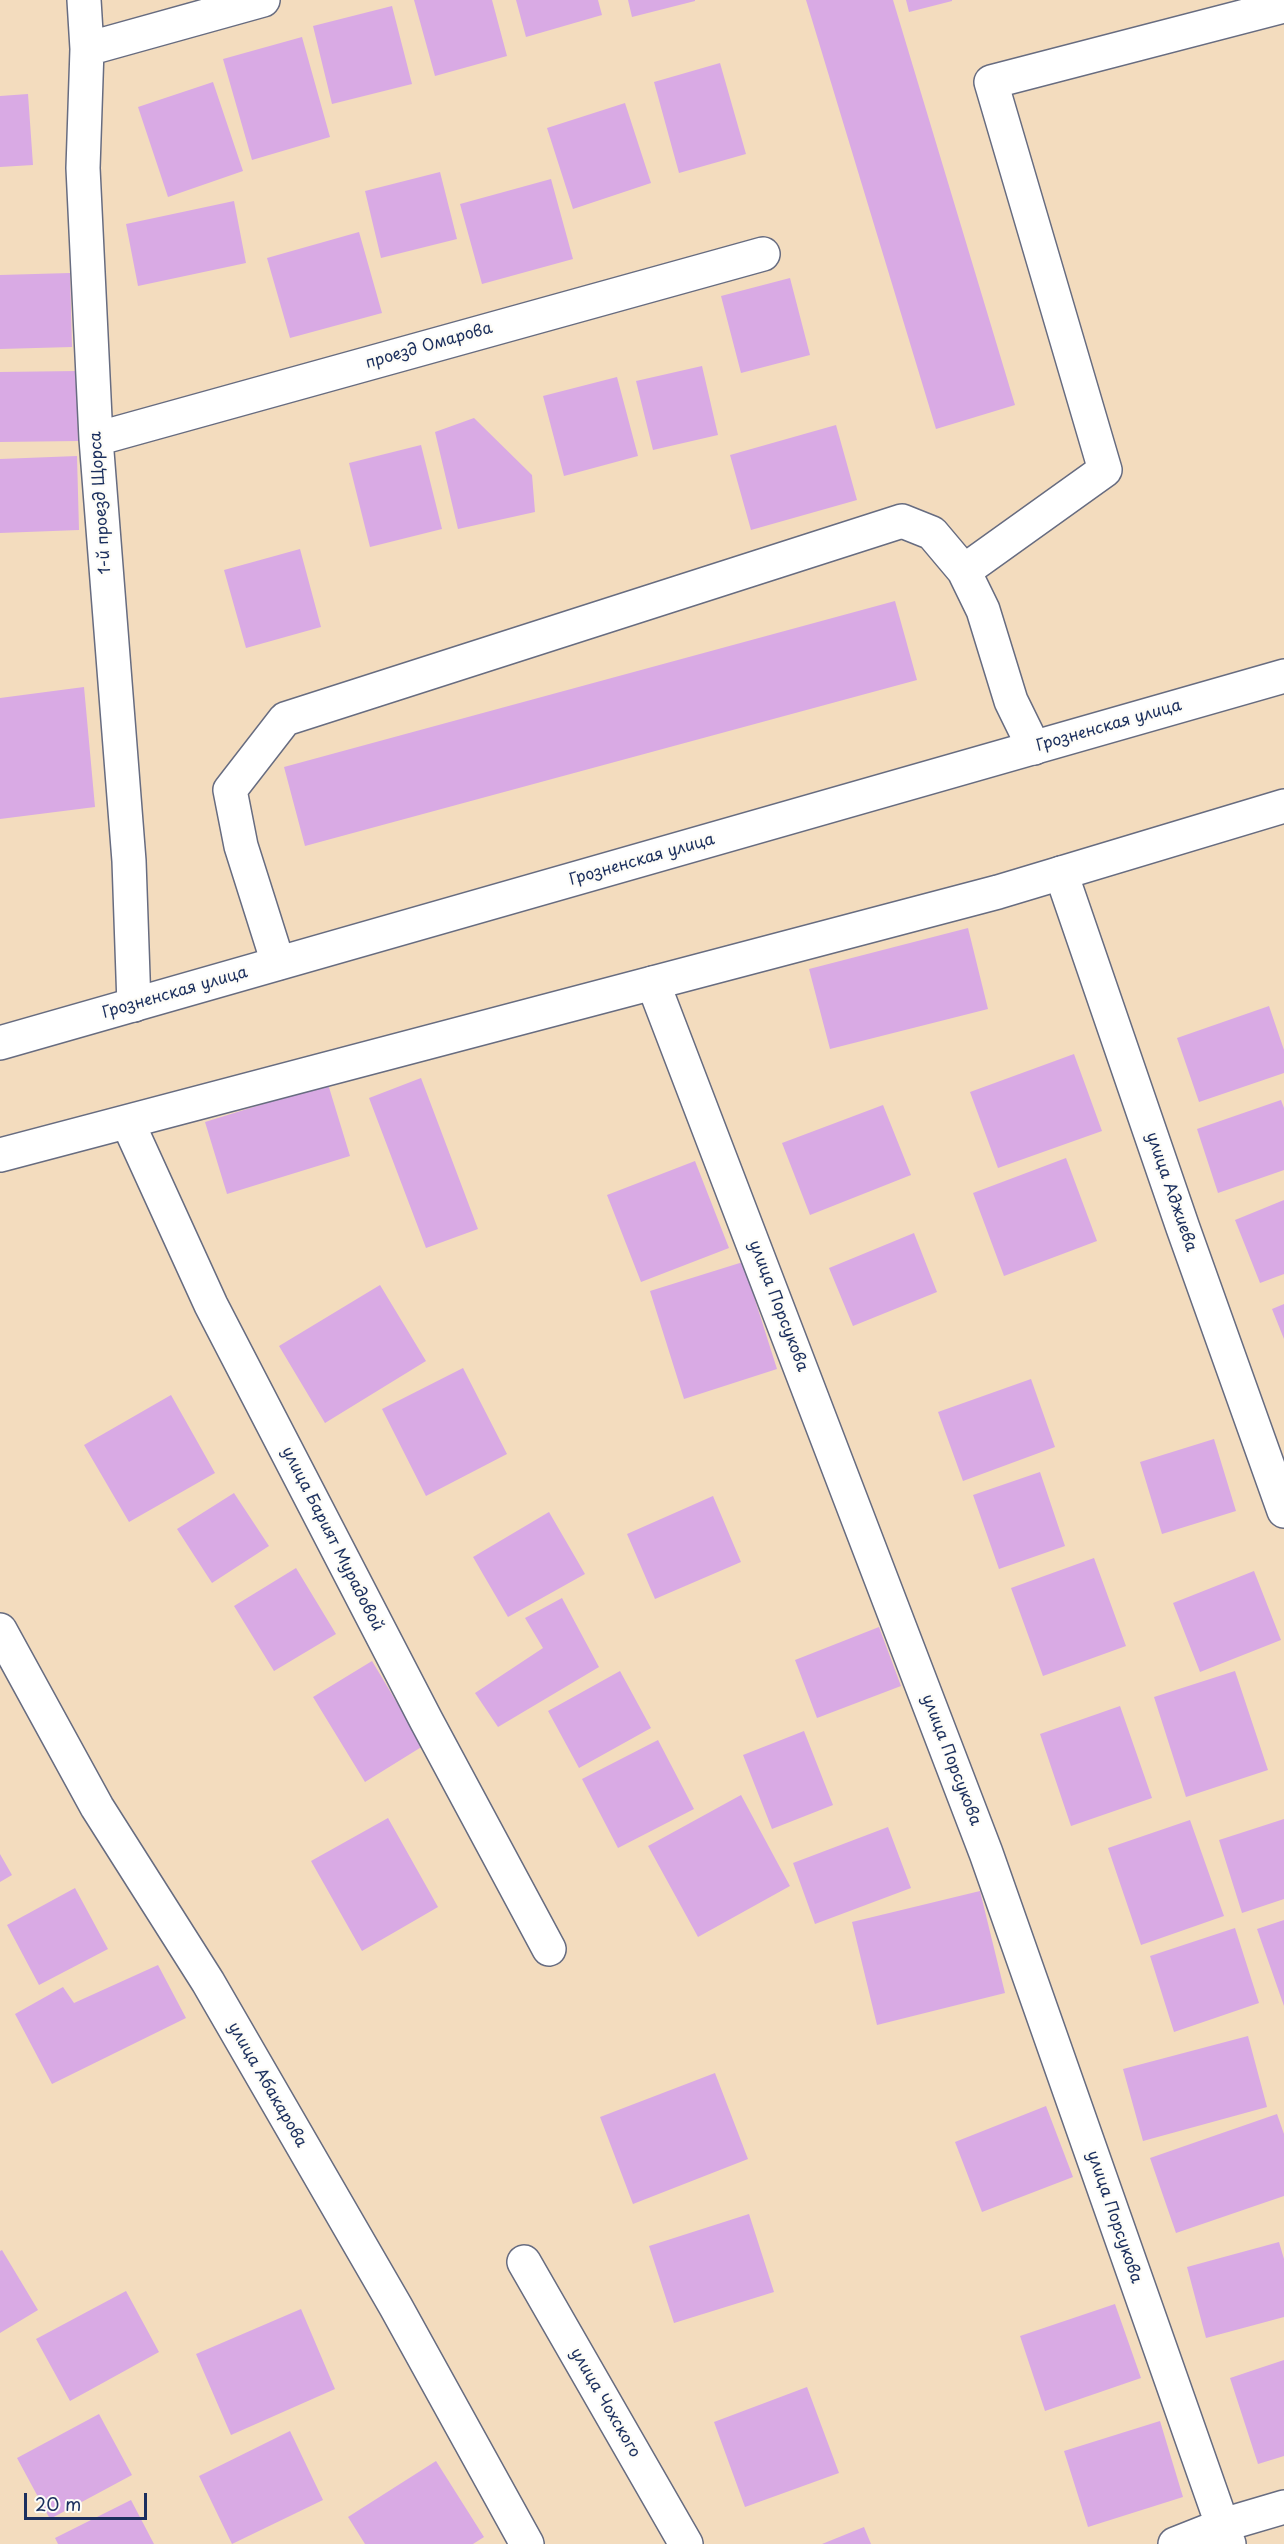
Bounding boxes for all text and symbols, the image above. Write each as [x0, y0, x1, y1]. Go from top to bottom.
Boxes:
street label: проезд Омарова [363, 319, 495, 373]
street label: 1-й проезд Щорса [86, 431, 116, 575]
street label: Грозненская улица [1034, 696, 1184, 756]
street label: Грозненская улица [567, 830, 717, 890]
street label: Грозненская улица [100, 963, 250, 1023]
street label: улица Аджиева [1142, 1130, 1200, 1254]
street label: улица Порсукова [744, 1238, 812, 1374]
street label: улица Барият Мурадовой [277, 1444, 387, 1634]
street label: улица Порсукова [917, 1692, 985, 1828]
street label: улица Абакарова [223, 2019, 311, 2151]
street label: улица Порсукова [1082, 2148, 1146, 2286]
street label: улица Чохского [566, 2345, 644, 2461]
scale bar [27, 2481, 150, 2519]
text: 20 m [35, 2490, 81, 2517]

